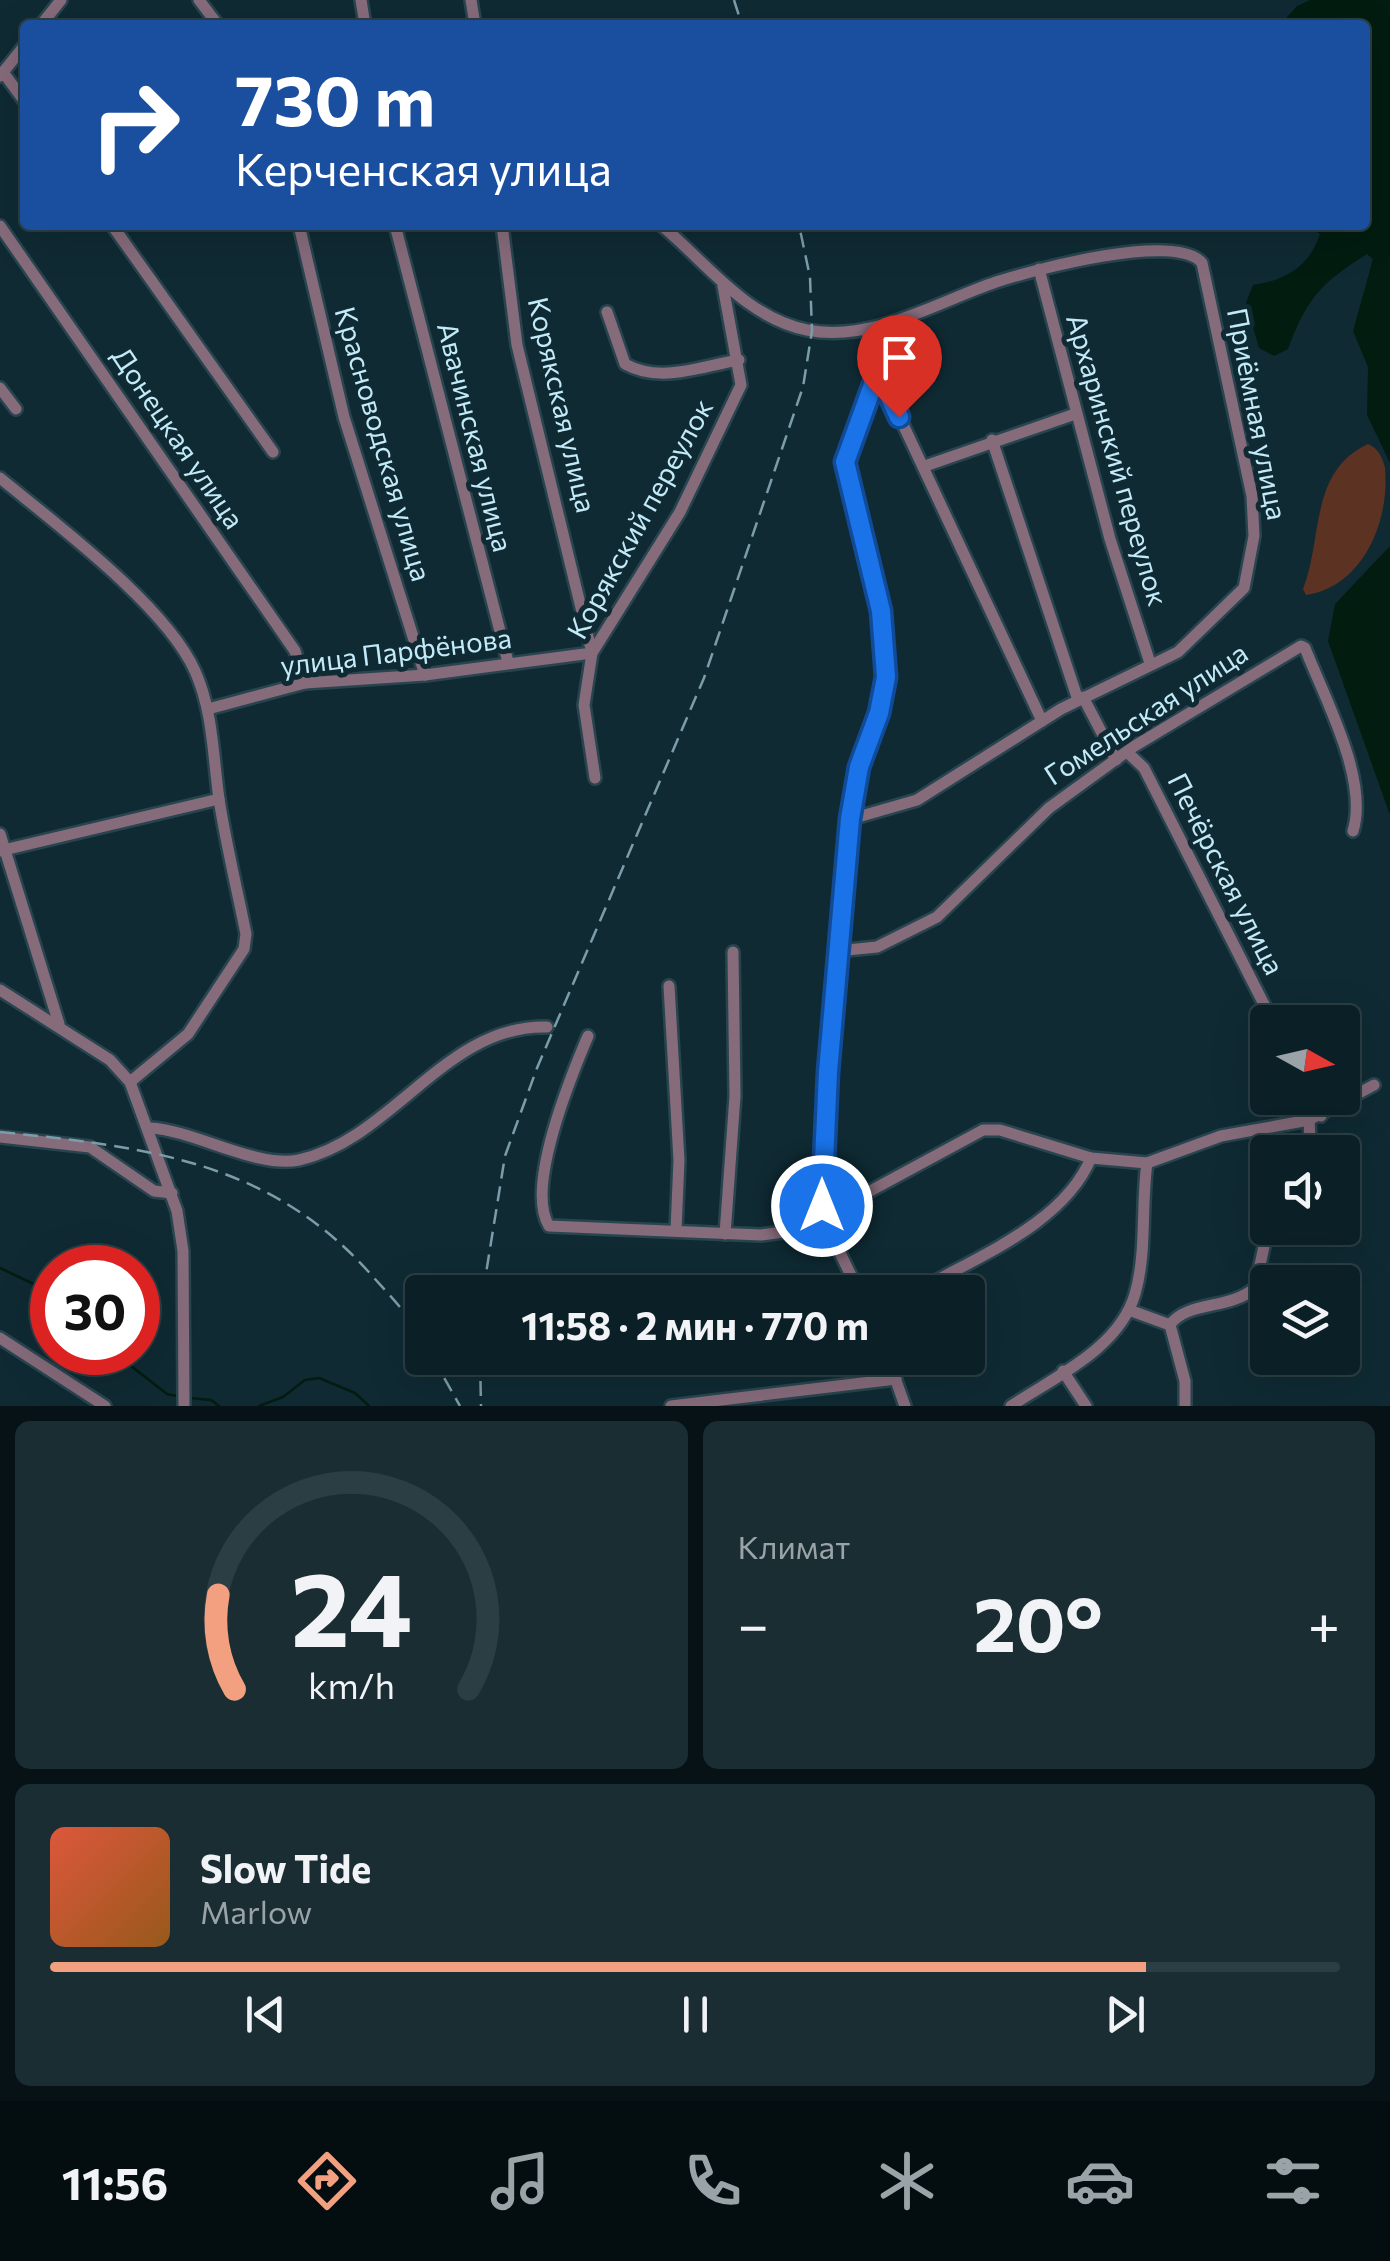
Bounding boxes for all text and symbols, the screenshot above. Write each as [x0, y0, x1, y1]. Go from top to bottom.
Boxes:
text: 730 m [235, 55, 435, 140]
icon: right [70, 60, 200, 190]
text: Керченская улица [235, 140, 612, 195]
street label: Корякская улица [522, 294, 604, 516]
street label: Красноводская улица [328, 303, 439, 585]
street label: Приёмная улица [1221, 305, 1295, 523]
street label: Архаринский переулок [1060, 310, 1176, 610]
pin [857, 315, 942, 418]
street label: Авачинская улица [431, 318, 521, 555]
icon: arrive [872, 330, 927, 385]
street label: Донецкая улица [106, 340, 252, 535]
street label: Корякский переулок [559, 393, 719, 644]
street label: улица Парфёнова [278, 620, 513, 682]
street label: Гомельская улица [1037, 635, 1253, 792]
street label: Печёрская улица [1161, 767, 1292, 980]
north arrow [1250, 1005, 1360, 1115]
map controls [1250, 1005, 1360, 1375]
button: sound [1250, 1135, 1360, 1245]
position arrow [770, 1154, 874, 1258]
speed limit sign: 30 [30, 1245, 160, 1375]
button: layers [1250, 1265, 1360, 1375]
text: 11:58 · 2 мин · 770 m [521, 1301, 869, 1348]
text: Климат [738, 1526, 850, 1566]
text: 24 [290, 1541, 412, 1668]
text: 20° [973, 1576, 1103, 1667]
text: − [738, 1589, 769, 1656]
text: + [1308, 1589, 1340, 1656]
text: km/h [308, 1663, 395, 1706]
text: Slow Tide [200, 1844, 371, 1891]
text: Marlow [200, 1891, 312, 1931]
icon: previous [238, 1987, 293, 2042]
icon: pause [668, 1987, 723, 2042]
icon: next [1098, 1987, 1153, 2042]
icon: directions [292, 2146, 362, 2216]
icon: music [485, 2146, 555, 2216]
icon: phone [678, 2146, 748, 2216]
icon: climate [872, 2146, 942, 2216]
icon: car [1065, 2146, 1135, 2216]
icon: filters [1258, 2146, 1328, 2216]
text: 11:56 [62, 2154, 168, 2209]

